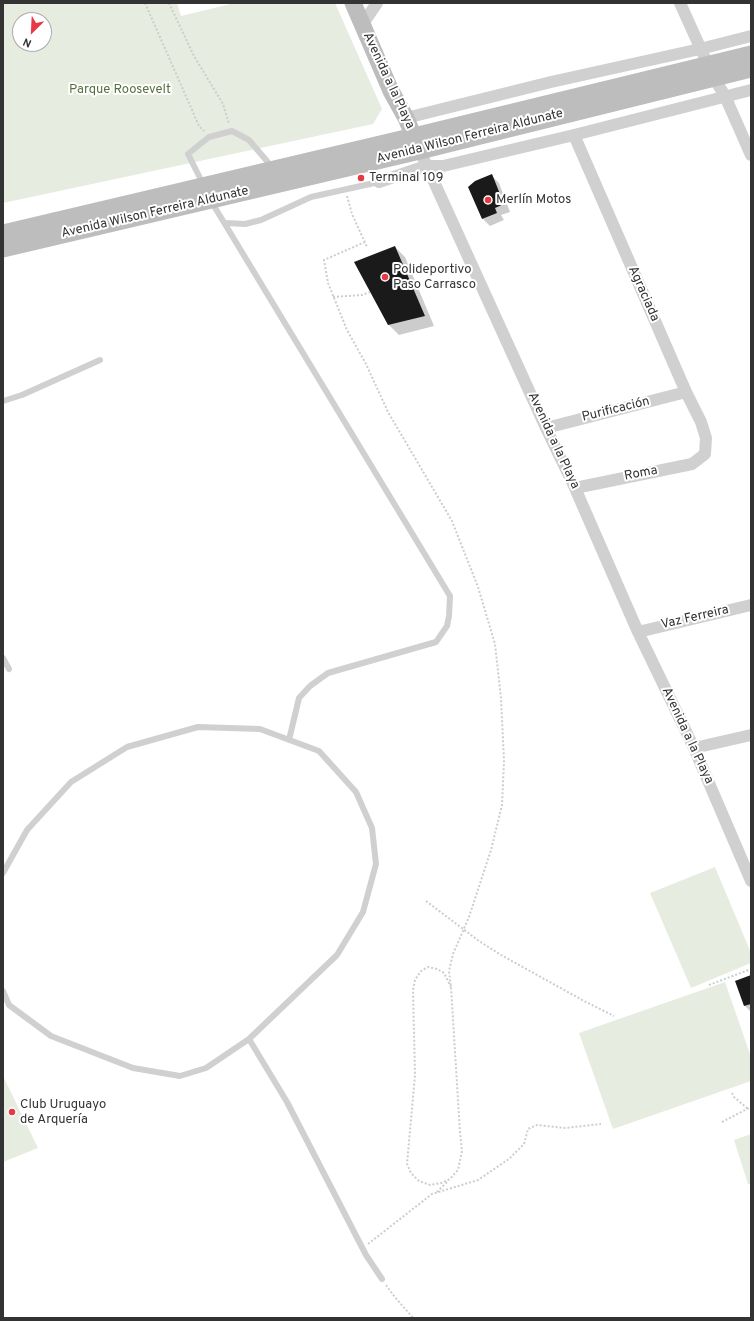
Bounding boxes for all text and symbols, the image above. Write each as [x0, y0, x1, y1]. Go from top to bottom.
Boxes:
north arrow [12, 12, 52, 52]
street label: Avenida a la Playa [359, 30, 417, 132]
text: N [21, 34, 34, 50]
park label: Parque Roosevelt [69, 82, 171, 98]
street label: Avenida Wilson Ferreira Aldunate [375, 106, 565, 168]
place label: Terminal 109 [369, 170, 443, 186]
marker: Terminal 109 [356, 173, 366, 183]
street label: Avenida Wilson Ferreira Aldunate [60, 184, 250, 242]
place label: Merlín Motos [496, 192, 571, 208]
marker: Merlín Motos [483, 195, 493, 205]
place label: Polideportivo Paso Carrasco [393, 262, 476, 293]
street label: Agraciada [624, 264, 662, 324]
marker: Polideportivo Paso Carrasco [380, 272, 390, 282]
street label: Avenida a la Playa [524, 390, 582, 492]
street label: Purificación [581, 394, 651, 426]
street label: Roma [623, 463, 659, 485]
street label: Vaz Ferreira [660, 603, 730, 633]
street label: Avenida a la Playa [658, 685, 716, 787]
place label: Club Uruguayo de Arquería [20, 1097, 106, 1128]
marker: Club Uruguayo de Arquería [7, 1107, 17, 1117]

